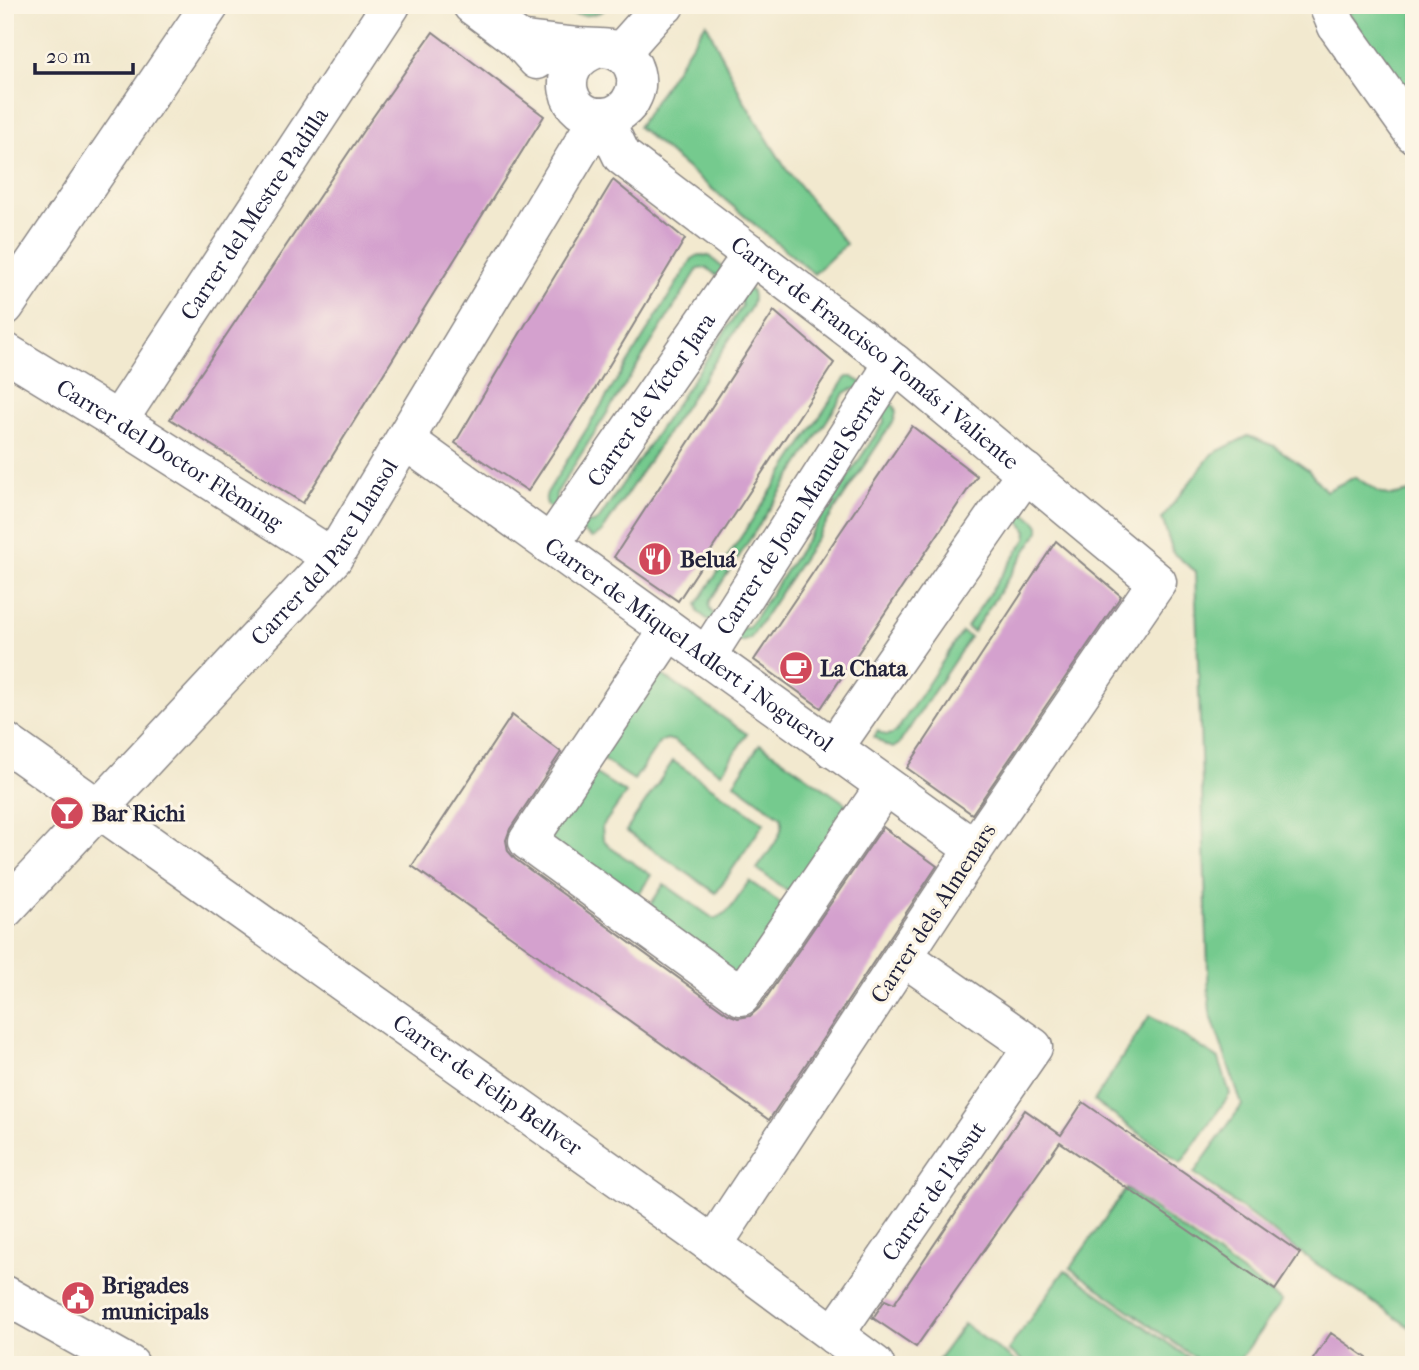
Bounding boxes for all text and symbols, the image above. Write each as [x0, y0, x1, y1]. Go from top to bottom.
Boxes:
scale bar [35, 32, 133, 76]
text: 20 m [46, 44, 91, 68]
street label: Carrer del Mestre Padilla [175, 102, 334, 325]
street label: Carrer de Francisco Tomás i Valiente [725, 231, 1024, 475]
street label: Carrer de Víctor Jara [582, 307, 721, 492]
street label: Carrer del Doctor Flèming [51, 374, 288, 537]
street label: Carrer de Joan Manuel Serrat [711, 380, 891, 640]
street label: Carrer del Pare Llansol [246, 454, 404, 651]
street label: Carrer de Miquel Adlert i Noguerol [539, 532, 839, 758]
restaurant icon: Beluá [636, 540, 674, 578]
place label: Beluá [680, 546, 737, 573]
cafe icon: La Chata [777, 649, 815, 687]
place label: La Chata [820, 655, 909, 682]
bar icon: Bar Richi [48, 794, 86, 832]
place label: Bar Richi [92, 800, 186, 827]
street label: Carrer dels Almenars [865, 818, 1002, 1008]
street label: Carrer de Felip Bellver [388, 1009, 587, 1162]
street label: Carrer de l'Assut [876, 1116, 992, 1266]
place label: Brigades municipals [101, 1272, 209, 1325]
public building icon: Brigades municipals [59, 1279, 97, 1317]

